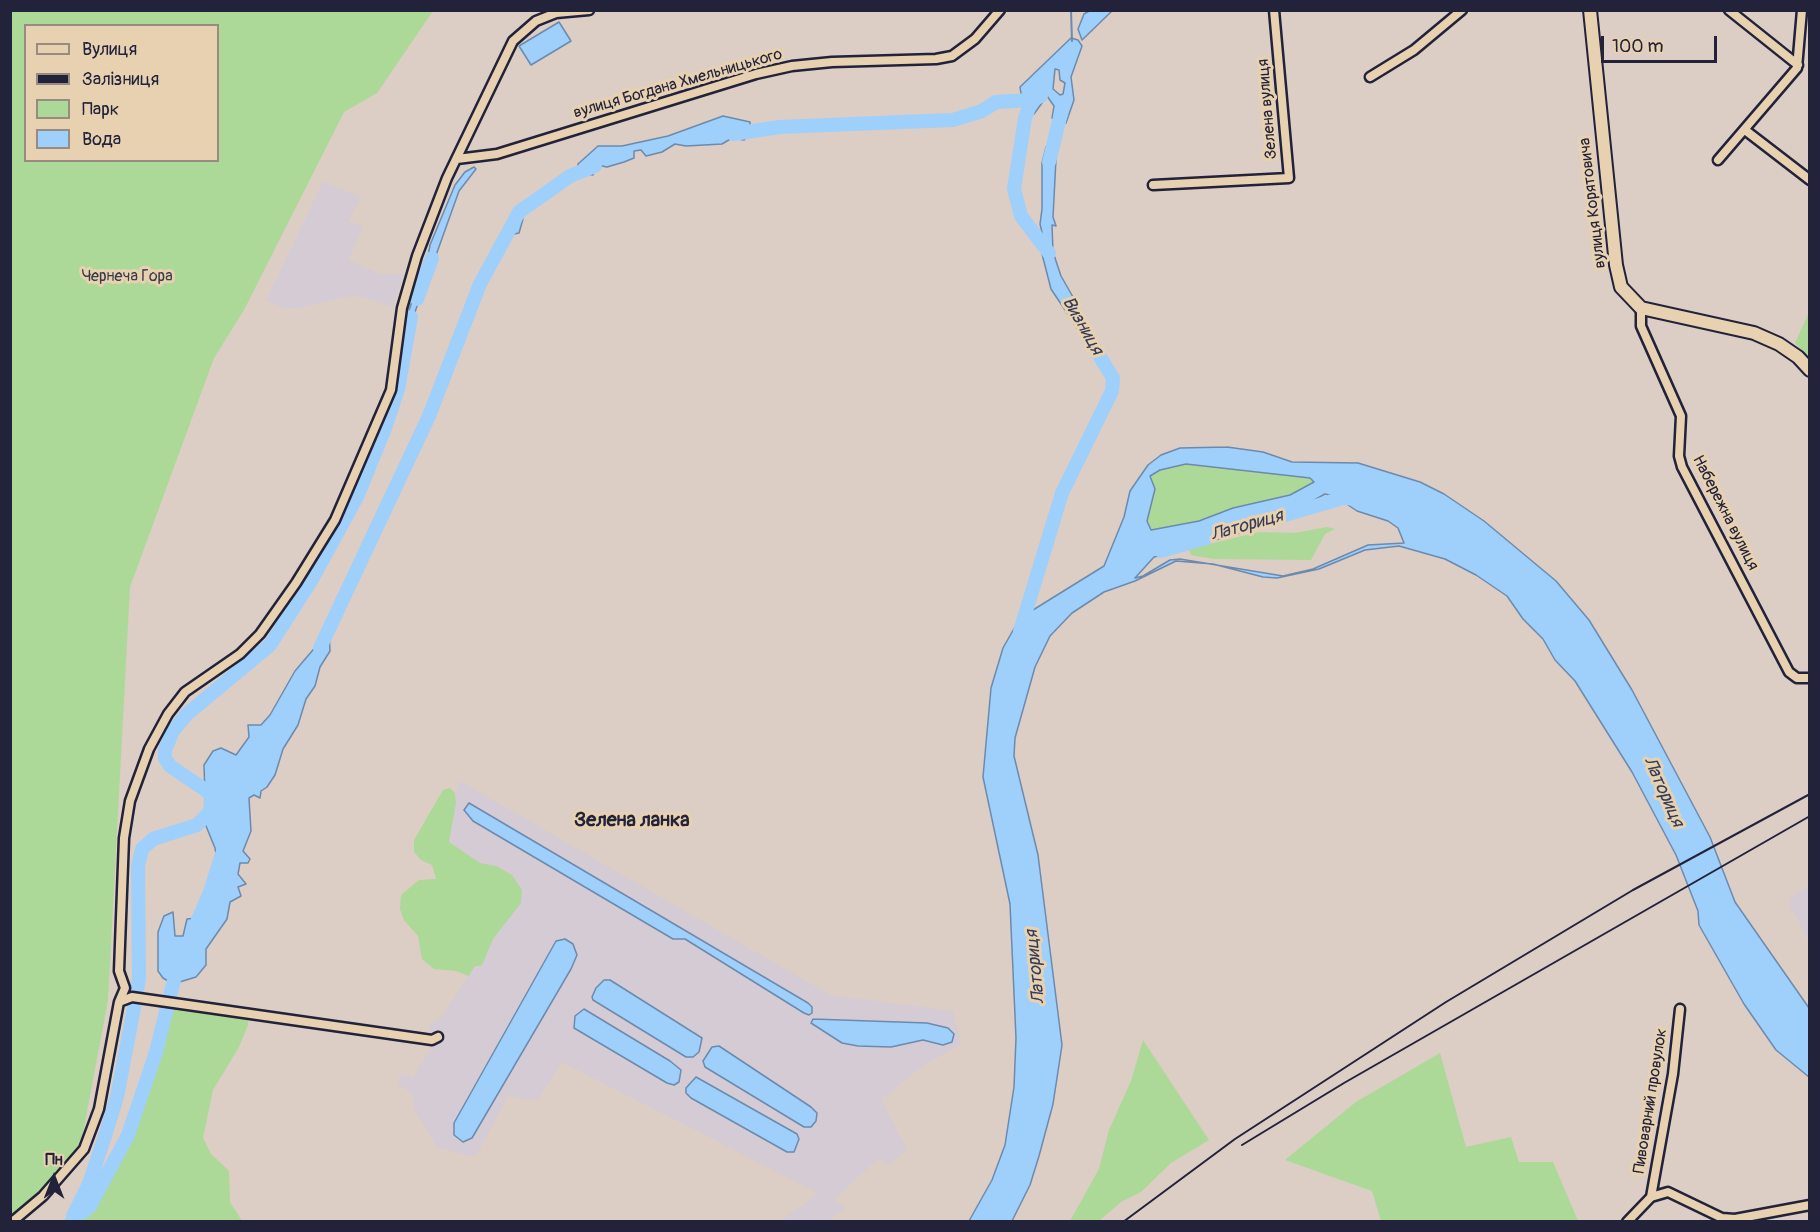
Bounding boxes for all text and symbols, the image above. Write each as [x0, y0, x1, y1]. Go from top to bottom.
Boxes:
legend [24, 24, 219, 162]
scale bar [1604, 24, 1720, 62]
text: 100 m [1612, 35, 1664, 58]
text: Вулиця [82, 38, 137, 61]
street label: вулиця Богдана Хмельницького [571, 45, 785, 123]
street label: Зелена вулиця [1254, 58, 1282, 160]
text: Залізниця [82, 68, 159, 91]
text: Парк [82, 98, 119, 121]
text: Вода [82, 128, 121, 151]
street label: вулиця Корятовича [1575, 137, 1611, 269]
park label: Чернеча Гора [81, 267, 173, 287]
water label: Визниця [1057, 293, 1107, 359]
street label: Набережна вулиця [1688, 452, 1762, 574]
water label: Латориця [1208, 505, 1286, 547]
water label: Латориця [1638, 754, 1688, 830]
district label: Зелена ланка [574, 809, 690, 833]
water label: Латориця [1021, 929, 1051, 1005]
street label: Пивоварний провулок [1630, 1027, 1672, 1175]
north arrow [24, 1148, 84, 1208]
text: Пн [45, 1150, 63, 1170]

